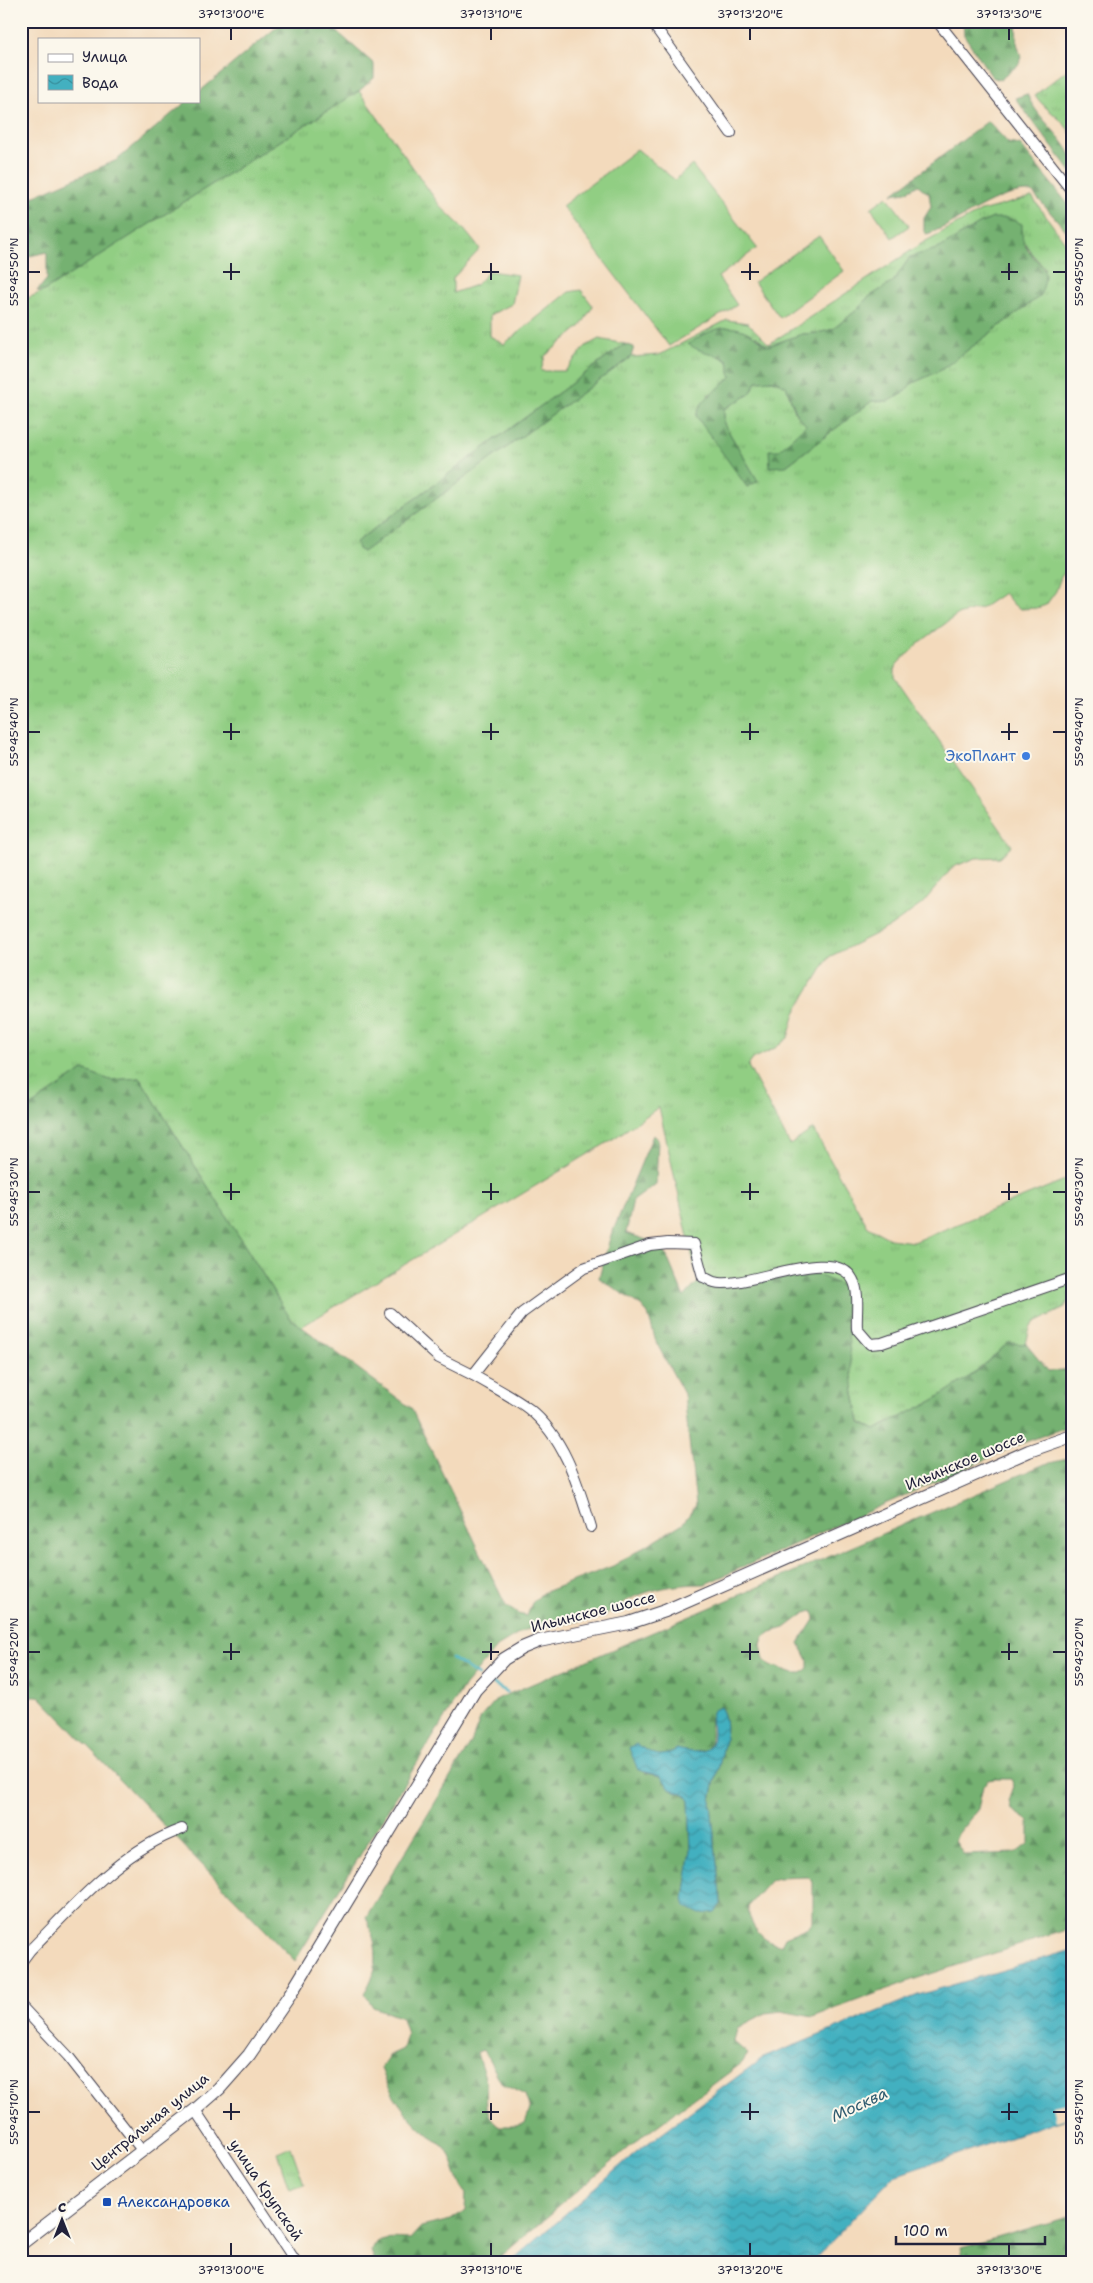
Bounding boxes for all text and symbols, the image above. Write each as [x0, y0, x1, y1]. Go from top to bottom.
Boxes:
text: 37°13'00"E [198, 6, 264, 22]
text: 37°13'10"E [459, 6, 523, 22]
text: 37°13'20"E [717, 6, 783, 22]
text: 37°13'30"E [976, 6, 1042, 22]
legend [38, 38, 200, 102]
text: Улица [82, 47, 128, 67]
text: Вода [82, 73, 119, 93]
text: 55°45'50"N [6, 238, 22, 306]
text: 55°45'50"N [1071, 238, 1087, 306]
text: 55°45'40"N [6, 697, 22, 767]
text: 55°45'40"N [1071, 697, 1087, 767]
place label: ЭкоПлант [946, 746, 1016, 766]
marker: ЭкоПлант [1020, 750, 1032, 762]
text: 55°45'30"N [6, 1157, 22, 1227]
text: 55°45'30"N [1071, 1157, 1087, 1227]
street label: Ильинское шоссе [902, 1427, 1028, 1495]
street label: Ильинское шоссе [529, 1587, 657, 1637]
text: 55°45'20"N [6, 1617, 22, 1687]
text: 55°45'20"N [1071, 1617, 1087, 1687]
street label: Центральная улица [87, 2068, 214, 2176]
text: 55°45'10"N [6, 2079, 22, 2145]
text: 55°45'10"N [1071, 2079, 1087, 2145]
water label: Москва [827, 2082, 891, 2127]
street label: улица Крупской [225, 2135, 308, 2245]
place label: Александровка [117, 2192, 231, 2212]
north arrow [38, 2196, 88, 2246]
marker: Александровка [101, 2196, 113, 2208]
text: С [58, 2198, 66, 2216]
scale bar [896, 2213, 1044, 2245]
text: 100 m [903, 2221, 948, 2241]
text: 37°13'00"E [198, 2262, 264, 2278]
text: 37°13'10"E [459, 2262, 523, 2278]
text: 37°13'20"E [717, 2262, 783, 2278]
text: 37°13'30"E [976, 2262, 1042, 2278]

